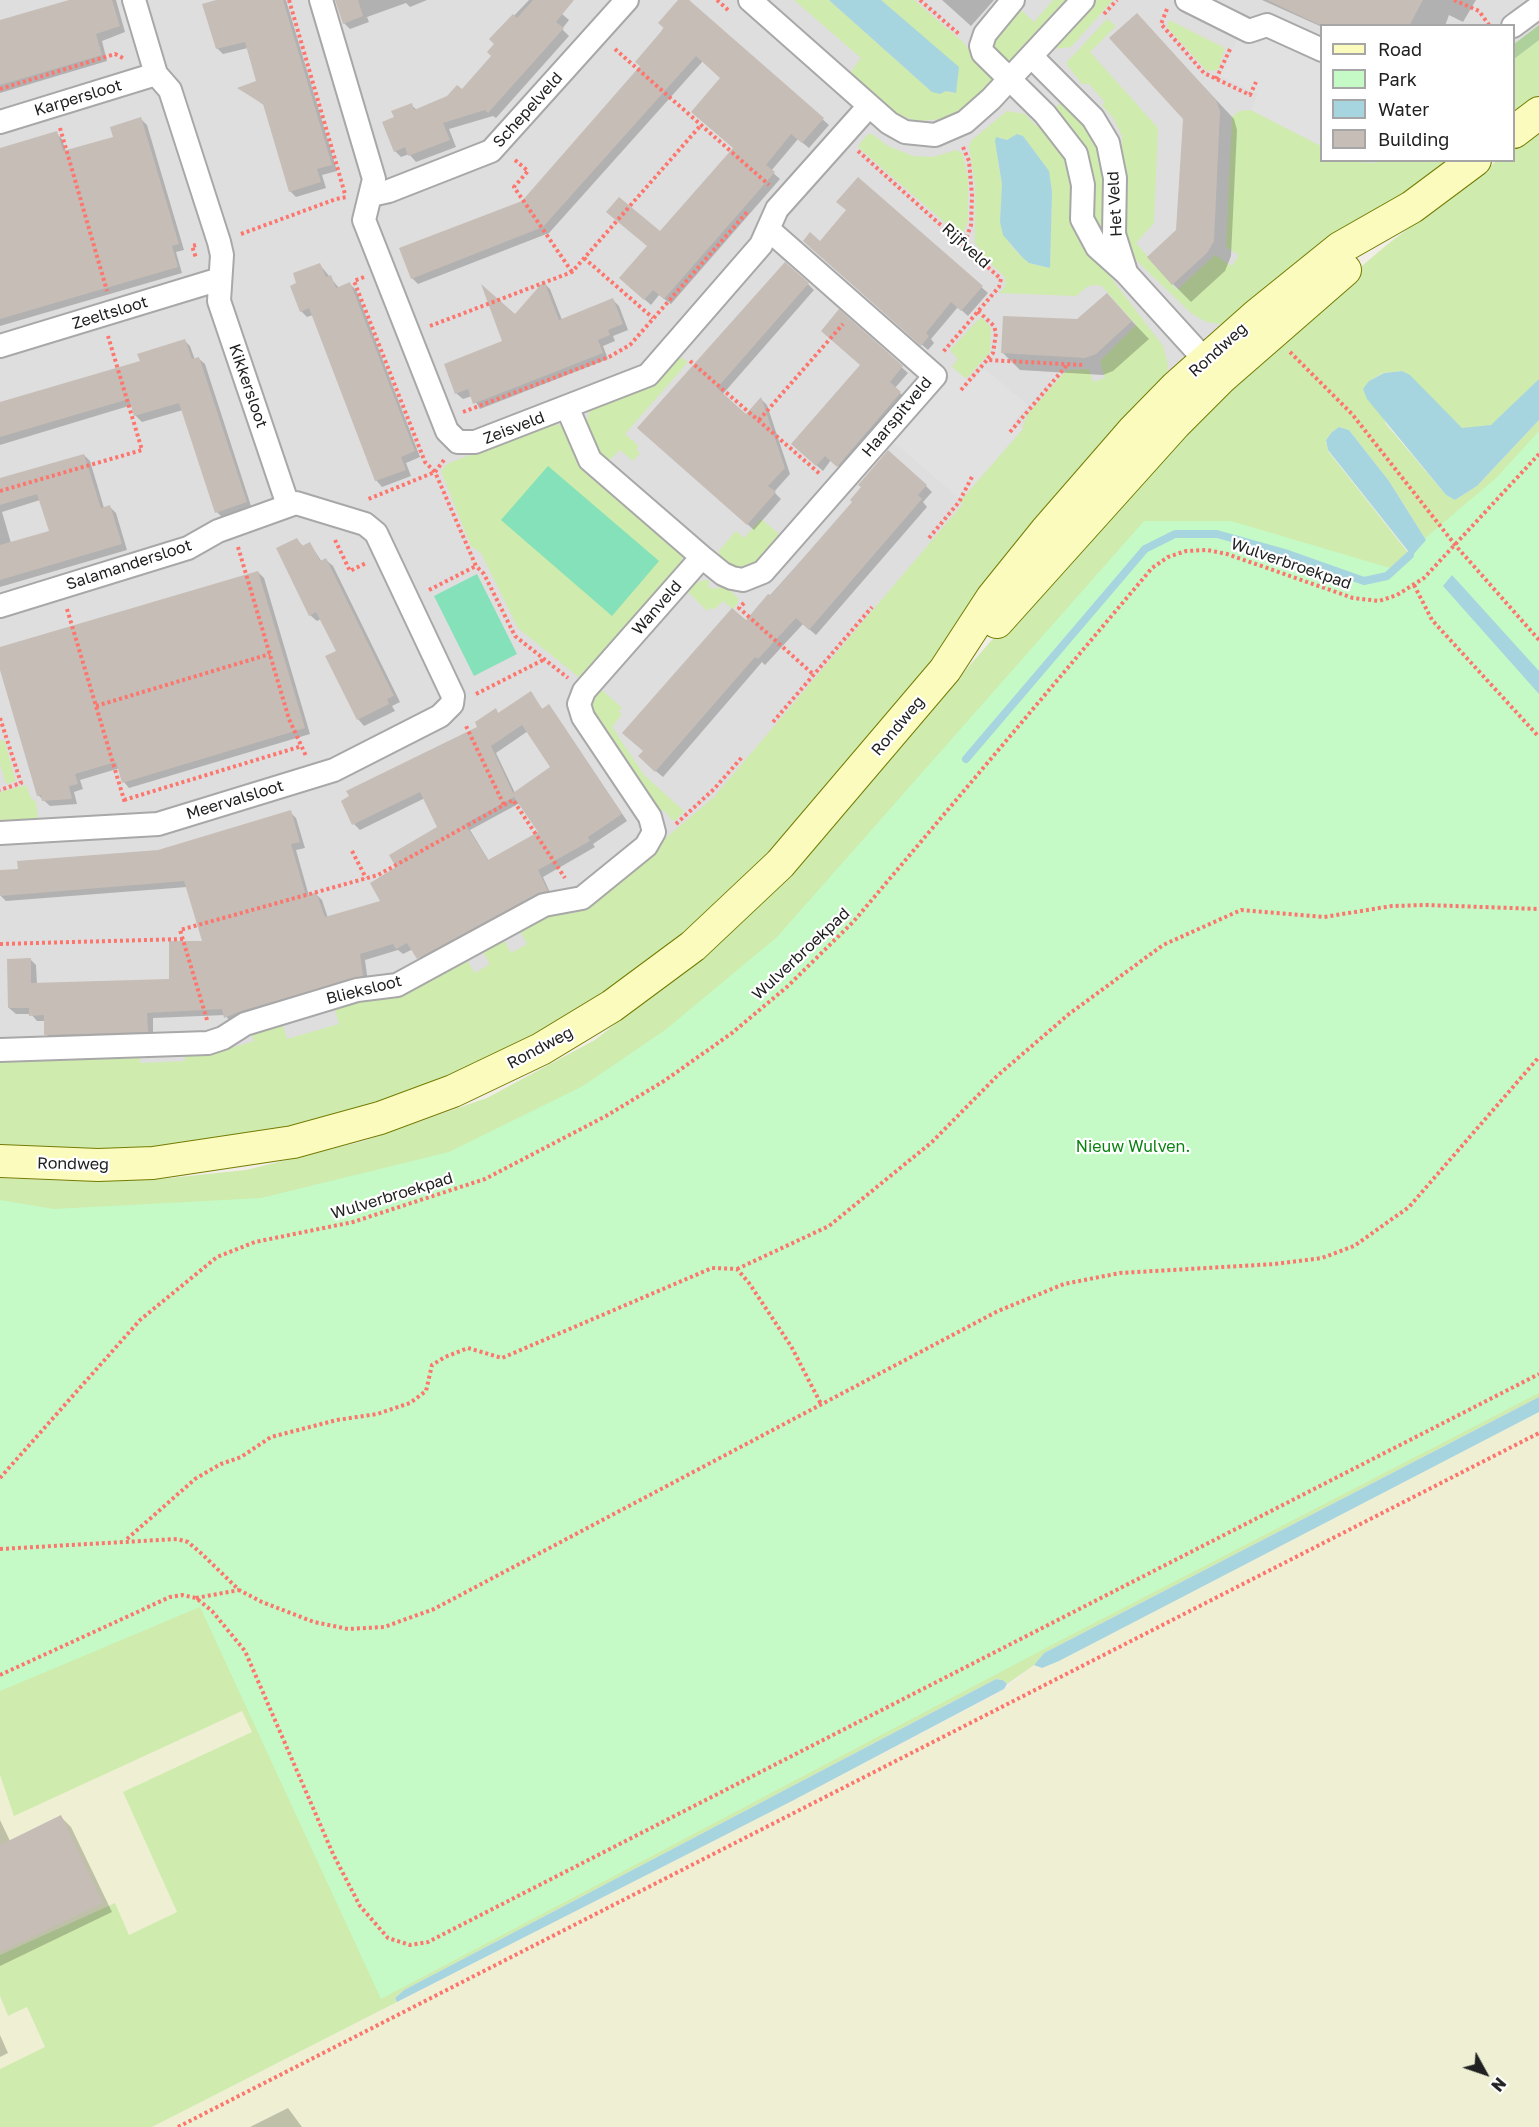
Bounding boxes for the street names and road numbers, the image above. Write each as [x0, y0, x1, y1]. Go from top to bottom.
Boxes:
street label: Schepelveld [489, 68, 567, 152]
street label: Karpersloot [32, 76, 124, 120]
street label: Het Veld [1104, 171, 1126, 237]
street label: Rijfveld [938, 219, 994, 273]
street label: Zeeltsloot [70, 292, 150, 334]
street label: Rondweg [1185, 319, 1251, 381]
street label: Kikkersloot [225, 341, 271, 431]
street label: Haarspitveld [858, 373, 936, 461]
street label: Zeisveld [481, 408, 547, 448]
street label: Wulverbroekpad [1228, 534, 1354, 594]
street label: Salamandersloot [64, 536, 194, 594]
street label: Wanveld [628, 577, 686, 639]
street label: Rondweg [868, 692, 928, 760]
street label: Meervalsloot [184, 776, 286, 824]
street label: Wulverbroekpad [748, 904, 854, 1004]
street label: Blieksloot [324, 971, 404, 1009]
street label: Rondweg [504, 1023, 576, 1073]
street label: Rondweg [37, 1154, 109, 1174]
street label: Wulverbroekpad [329, 1168, 455, 1224]

